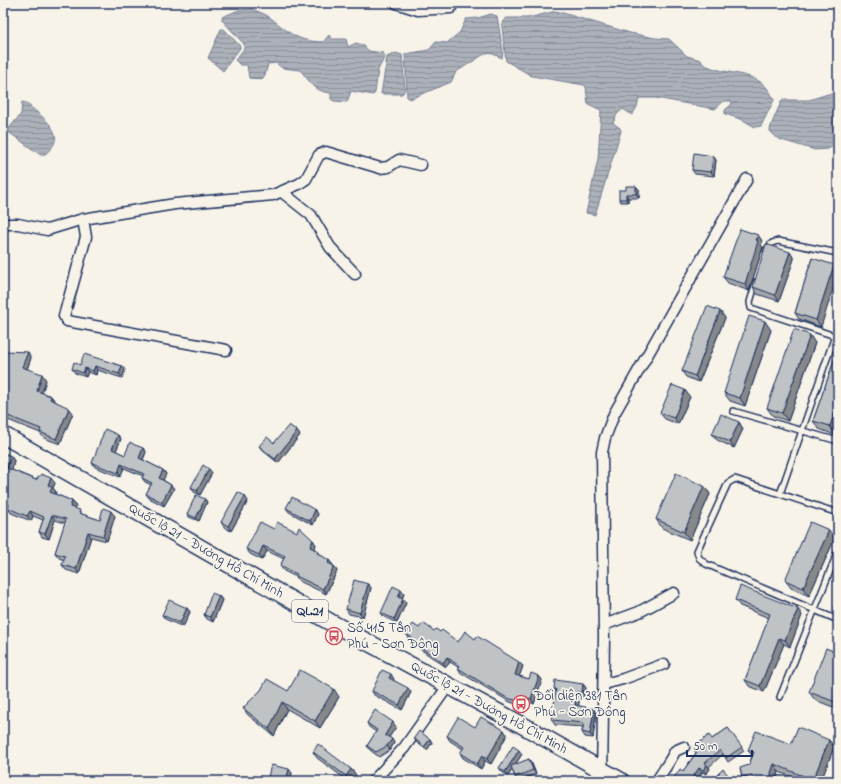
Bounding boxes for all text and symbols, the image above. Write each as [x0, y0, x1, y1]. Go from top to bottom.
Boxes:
street label: Quốc lộ 21 - Đường Hồ Chí Minh [124, 498, 288, 605]
road number: QL.21 [292, 600, 328, 622]
place label: Số 415 Tân Phú - Sơn Đông [347, 618, 439, 656]
bus stop icon: Số 415 Tân Phú - Sơn Đông [324, 626, 344, 646]
street label: Quốc lộ 21 - Đường Hồ Chí Minh [406, 656, 571, 761]
place label: Đối diện 381 Tân Phú - Sơn Đông [533, 686, 627, 724]
bus stop icon: Đối diện 381 Tân Phú - Sơn Đông [511, 694, 531, 714]
scale bar [687, 732, 752, 758]
text: 50 m [693, 738, 717, 756]

